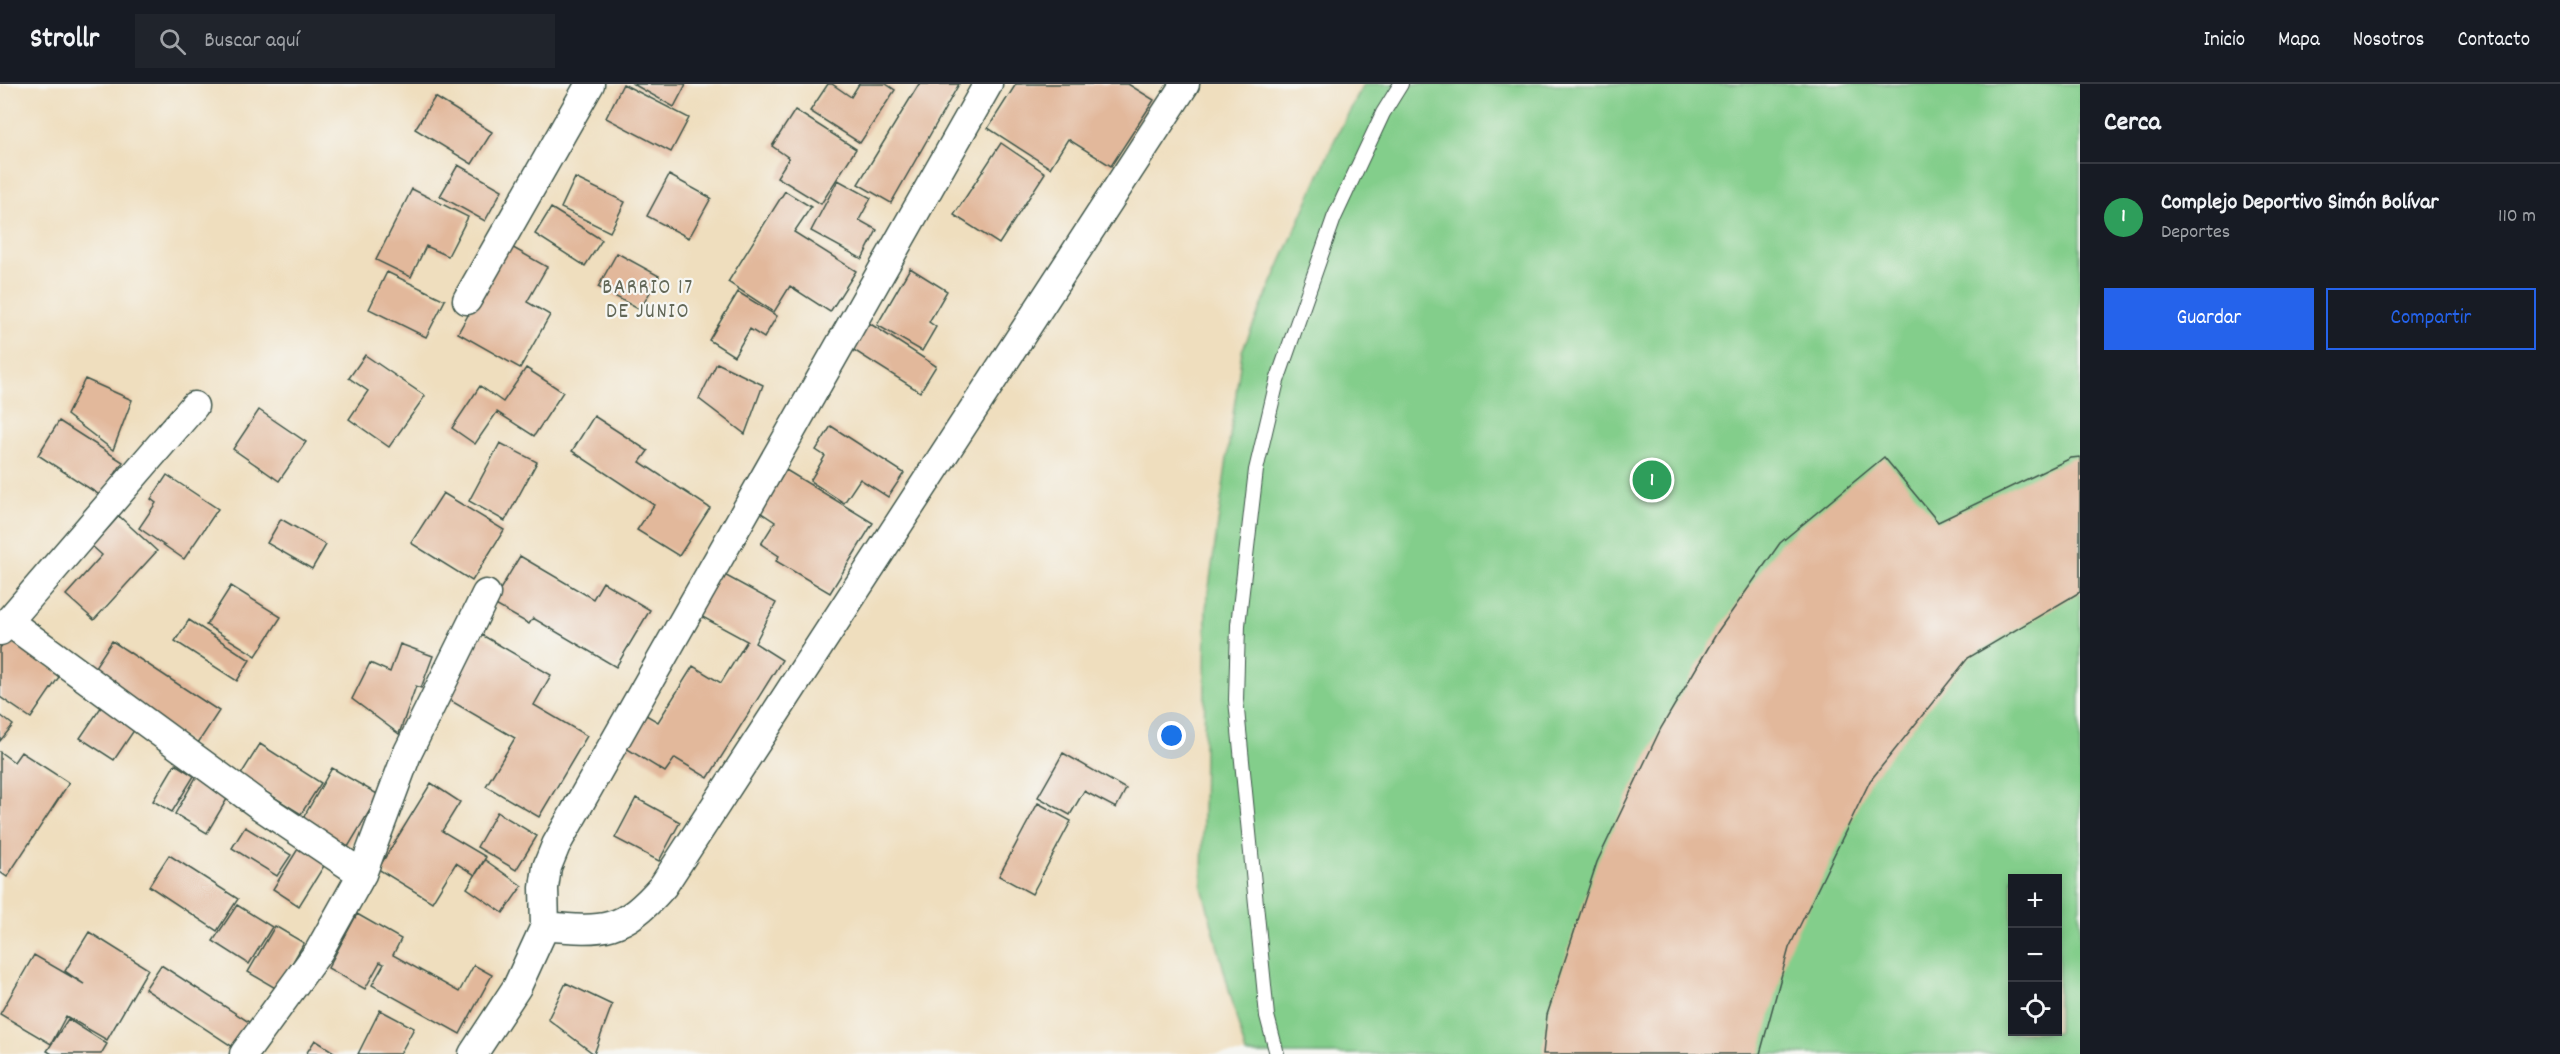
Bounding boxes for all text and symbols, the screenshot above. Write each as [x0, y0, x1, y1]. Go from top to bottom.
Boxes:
search box [135, 14, 555, 68]
text: Strollr [30, 21, 99, 61]
icon: search [156, 25, 189, 58]
text: Buscar aquí [204, 26, 299, 57]
text: Inicio [2203, 26, 2245, 56]
text: Mapa [2278, 26, 2320, 56]
text: Nosotros [2353, 26, 2424, 56]
text: Contacto [2457, 26, 2530, 56]
text: Cerca [2104, 105, 2161, 142]
text: Complejo Deportivo Simón Bolívar [2161, 188, 2439, 219]
text: 1 [2121, 203, 2126, 231]
text: 110 m [2498, 203, 2536, 231]
text: Deportes [2161, 219, 2230, 247]
district label: BARRIO 17 DE JUNIO [602, 274, 694, 328]
button: Guardar [2104, 288, 2314, 350]
button: Compartir [2326, 288, 2536, 350]
pin: 1 [1632, 458, 1672, 502]
your location [1157, 721, 1186, 750]
map controls [2008, 874, 2062, 1036]
button: + [2008, 874, 2062, 928]
button: − [2008, 928, 2062, 982]
button: locate [2008, 982, 2062, 1036]

